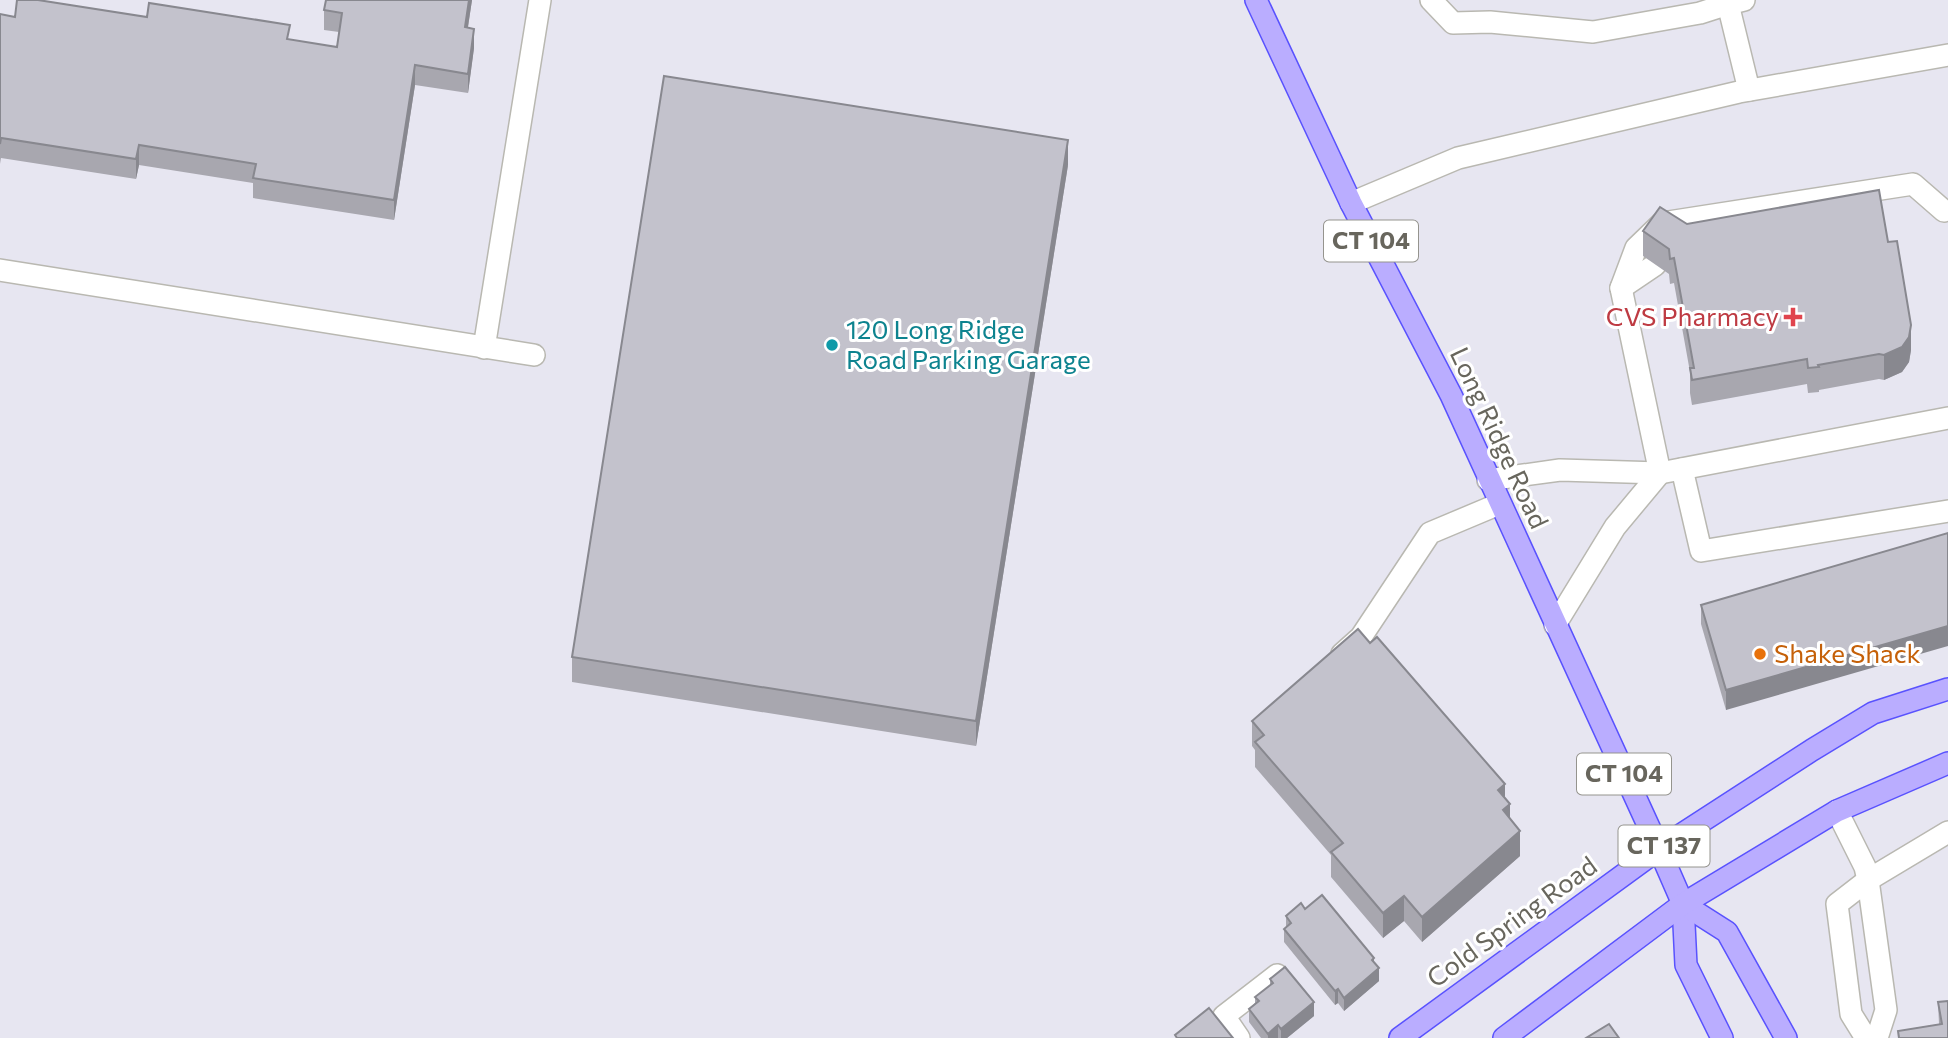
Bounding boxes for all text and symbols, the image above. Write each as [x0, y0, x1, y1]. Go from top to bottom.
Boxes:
road number: CT 104 [1324, 221, 1418, 262]
place label: CVS Pharmacy [1606, 300, 1779, 331]
marker: CVS Pharmacy [1785, 309, 1801, 325]
place label: 120 Long Ridge Road Parking Garage [846, 313, 1091, 374]
marker: 120 Long Ridge Road Parking Garage [824, 337, 840, 353]
street label: Long Ridge Road [1445, 342, 1556, 533]
place label: Shake Shack [1774, 637, 1921, 668]
marker: Shake Shack [1752, 646, 1768, 662]
road number: CT 104 [1577, 754, 1671, 794]
road number: CT 137 [1618, 826, 1710, 866]
street label: Cold Spring Road [1420, 849, 1602, 993]

